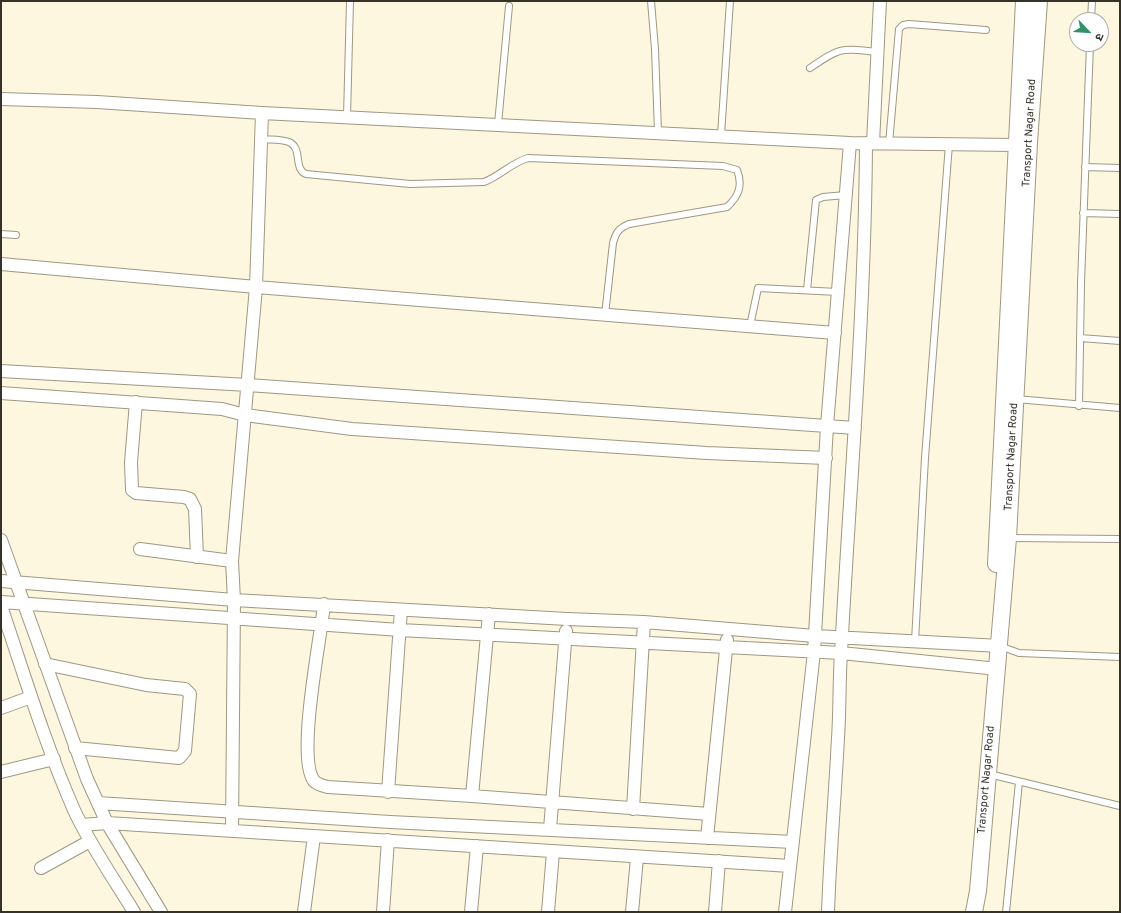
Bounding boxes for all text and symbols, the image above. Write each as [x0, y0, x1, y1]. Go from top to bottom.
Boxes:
north arrow [1069, 12, 1109, 52]
text: उ [1091, 31, 1107, 43]
street label: Transport Nagar Road [1021, 79, 1039, 187]
street label: Transport Nagar Road [1003, 403, 1021, 511]
street label: Transport Nagar Road [976, 725, 998, 835]

